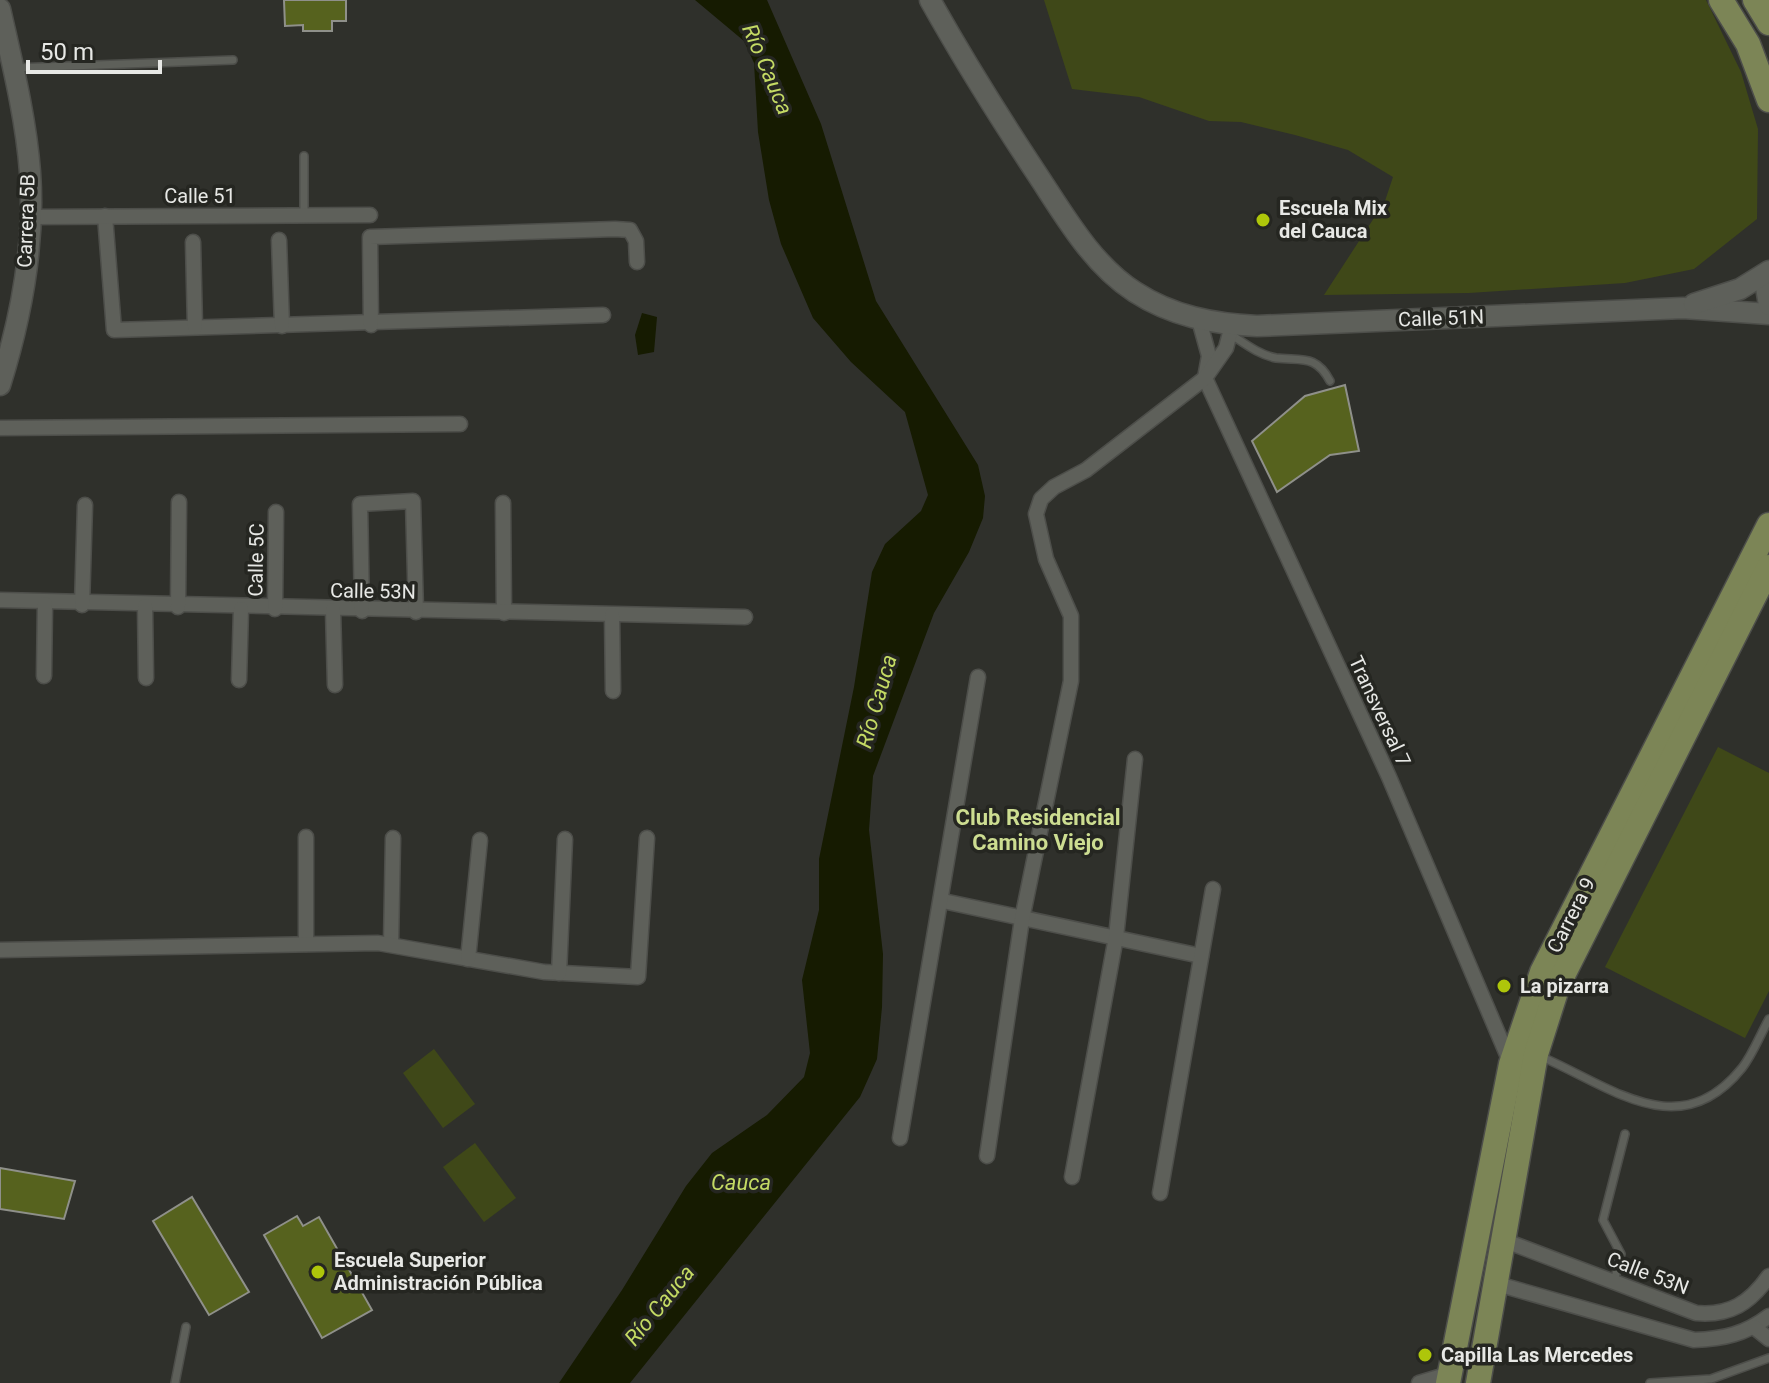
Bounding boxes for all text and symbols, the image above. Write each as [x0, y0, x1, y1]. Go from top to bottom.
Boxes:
water label: Río Cauca [737, 20, 798, 118]
scale bar [28, 24, 160, 74]
text: 50 m [40, 38, 94, 66]
street label: Carrera 5B [12, 174, 40, 268]
street label: Calle 51 [164, 184, 236, 208]
place label: Escuela Mix del Cauca [1279, 196, 1388, 243]
marker: Escuela Mix del Cauca [1254, 211, 1272, 229]
street label: Calle 51N [1398, 305, 1484, 331]
street label: Calle 5C [243, 523, 269, 597]
street label: Calle 53N [330, 578, 416, 604]
water label: Río Cauca [851, 652, 902, 751]
street label: Transversal 7 [1344, 652, 1416, 770]
district label: Club Residencial Camino Viejo [956, 805, 1120, 855]
street label: Carrera 9 [1542, 873, 1600, 957]
place label: La pizarra [1520, 974, 1609, 998]
marker: La pizarra [1495, 977, 1513, 995]
water label: Cauca [711, 1170, 771, 1195]
street label: Calle 53N [1604, 1246, 1692, 1300]
place label: Escuela Superior Administración Pública [334, 1248, 543, 1295]
water label: Río Cauca [619, 1260, 699, 1351]
marker: Escuela Superior Administración Pública [309, 1263, 327, 1281]
place label: Capilla Las Mercedes [1441, 1343, 1633, 1367]
marker: Capilla Las Mercedes [1416, 1346, 1434, 1364]

